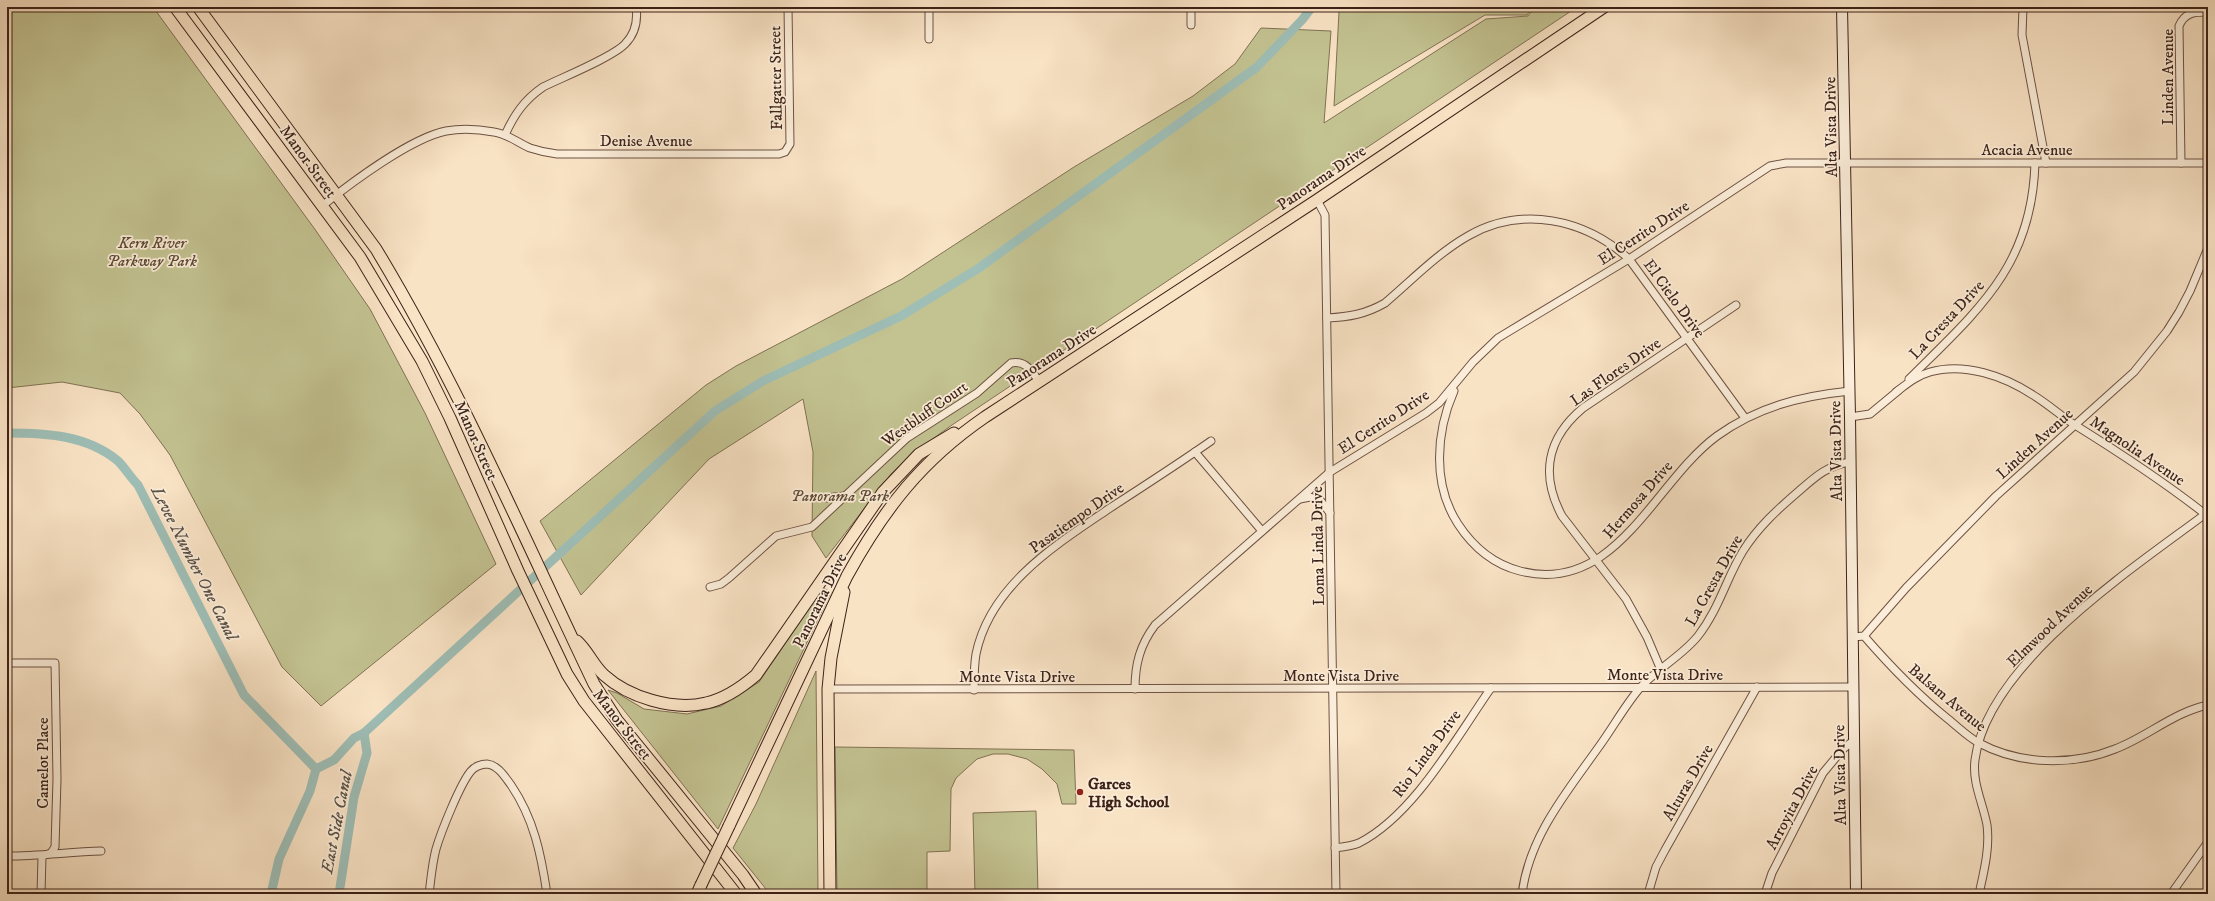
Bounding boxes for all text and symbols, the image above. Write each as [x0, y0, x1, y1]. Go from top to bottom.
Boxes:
street label: Fallgatter Street [765, 26, 787, 130]
street label: Linden Avenue [2158, 28, 2178, 125]
street label: Alta Vista Drive [1820, 76, 1842, 178]
street label: Manor Street [275, 121, 341, 202]
street label: Denise Avenue [600, 131, 693, 151]
street label: Acacia Avenue [1981, 140, 2073, 160]
street label: Panorama Drive [1273, 141, 1370, 215]
street label: El Cerrito Drive [1594, 196, 1693, 270]
park label: Kern River Parkway Park [107, 233, 197, 271]
street label: El Cielo Drive [1639, 255, 1710, 342]
street label: La Cresta Drive [1905, 276, 1989, 364]
street label: Panorama Drive [1003, 319, 1100, 392]
street label: Las Flores Drive [1566, 333, 1665, 411]
street label: Westbluff Court [877, 377, 971, 451]
street label: El Cerrito Drive [1334, 385, 1433, 459]
street label: Manor Street [450, 398, 502, 483]
street label: Alta Vista Drive [1825, 400, 1847, 502]
street label: Linden Avenue [1992, 404, 2077, 483]
street label: Magnolia Avenue [2086, 412, 2189, 490]
street label: Hermosa Drive [1598, 456, 1677, 543]
street label: Pasatiempo Drive [1025, 478, 1128, 558]
water label: Levee Number One Canal [145, 482, 243, 645]
park label: Panorama Park [791, 486, 889, 506]
street label: Loma Linda Drive [1307, 486, 1329, 606]
street label: La Cresta Drive [1681, 531, 1747, 630]
street label: Panorama Drive [788, 550, 852, 651]
street label: Elmwood Avenue [2003, 580, 2097, 672]
street label: Balsam Avenue [1904, 659, 1991, 736]
street label: Monte Vista Drive [1607, 665, 1723, 685]
street label: Monte Vista Drive [1283, 666, 1399, 686]
street label: Monte Vista Drive [959, 667, 1075, 687]
street label: Manor Street [588, 685, 656, 764]
street label: Rio Linda Drive [1388, 705, 1466, 801]
street label: Camelot Place [33, 717, 53, 809]
street label: Alta Vista Drive [1829, 724, 1851, 826]
street label: Alturas Drive [1658, 740, 1718, 824]
street label: Arroyita Drive [1761, 762, 1823, 853]
water label: East Side Canal [316, 767, 358, 876]
place label: Garces High School [1088, 774, 1170, 812]
marker: Garces High School [1075, 787, 1085, 797]

